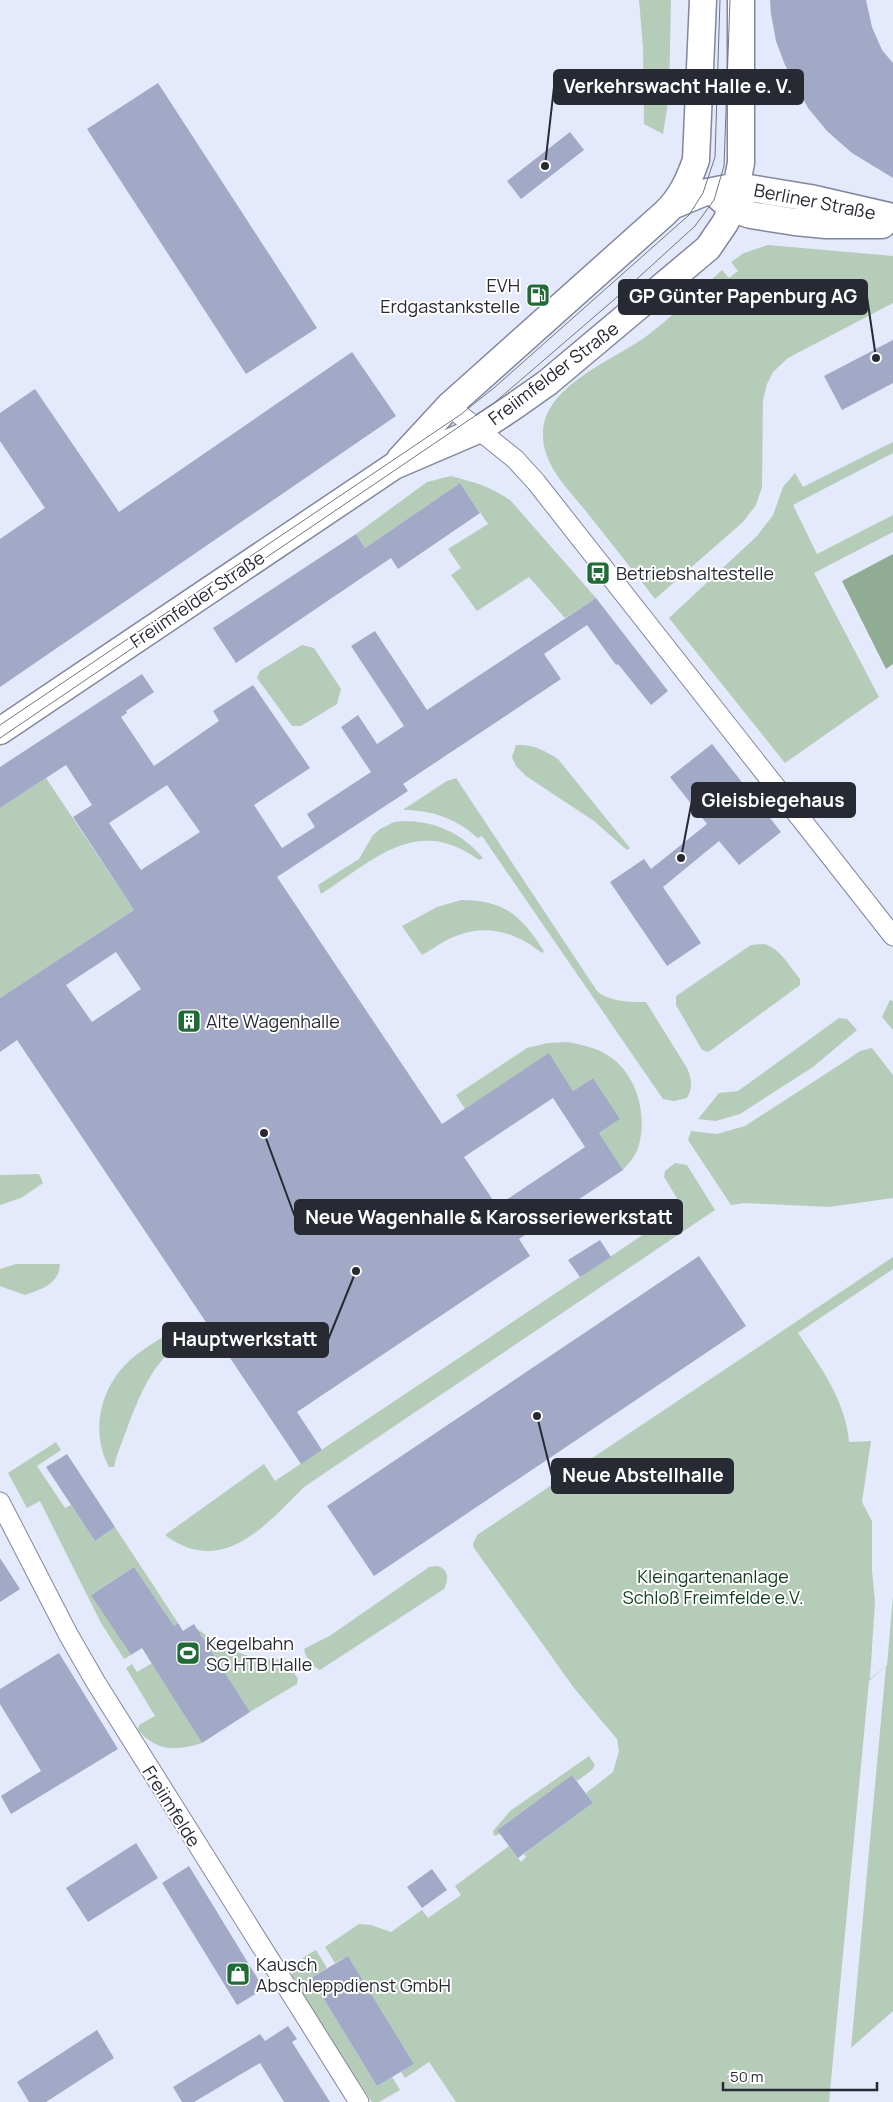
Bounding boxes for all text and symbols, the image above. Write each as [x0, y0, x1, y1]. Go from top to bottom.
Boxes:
callout: Verkehrswacht Halle e. V. [554, 70, 803, 104]
text: Verkehrswacht Halle e. V. [564, 73, 792, 99]
street label: Berliner Straße [752, 177, 878, 225]
place label: EVH Erdgastankstelle [380, 273, 520, 318]
callout: GP Günter Papenburg AG [619, 280, 867, 314]
fuel station icon: EVH Erdgastankstelle [525, 282, 551, 308]
text: GP Günter Papenburg AG [629, 283, 857, 309]
street label: Freiimfelder Straße [483, 316, 623, 430]
street label: Freiimfelder Straße [125, 545, 269, 653]
bus stop icon: Betriebshaltestelle [585, 560, 611, 586]
place label: Betriebshaltestelle [616, 561, 774, 585]
callout: Gleisbiegehaus [692, 783, 855, 817]
text: Gleisbiegehaus [702, 787, 844, 813]
building icon: Alte Wagenhalle [176, 1008, 202, 1034]
place label: Alte Wagenhalle [206, 1009, 340, 1033]
callout: Neue Wagenhalle & Karosseriewerkstatt [295, 1200, 682, 1234]
text: Neue Wagenhalle & Karosseriewerkstatt [305, 1204, 673, 1230]
callout: Hauptwerkstatt [163, 1323, 328, 1357]
text: Hauptwerkstatt [172, 1326, 318, 1352]
callout: Neue Abstellhalle [552, 1459, 733, 1493]
text: Neue Abstellhalle [562, 1462, 724, 1488]
park label: Kleingartenanlage Schloß Freimfelde e.V. [623, 1564, 803, 1609]
place label: Kegelbahn SG HTB Halle [206, 1631, 312, 1676]
sports icon: Kegelbahn SG HTB Halle [175, 1640, 201, 1666]
street label: Freiimfelde [138, 1761, 206, 1851]
place label: Kausch Abschleppdienst GmbH [256, 1952, 451, 1997]
shop icon: Kausch Abschleppdienst GmbH [225, 1961, 251, 1987]
scale bar [723, 2060, 877, 2092]
text: 50 m [730, 2066, 764, 2087]

